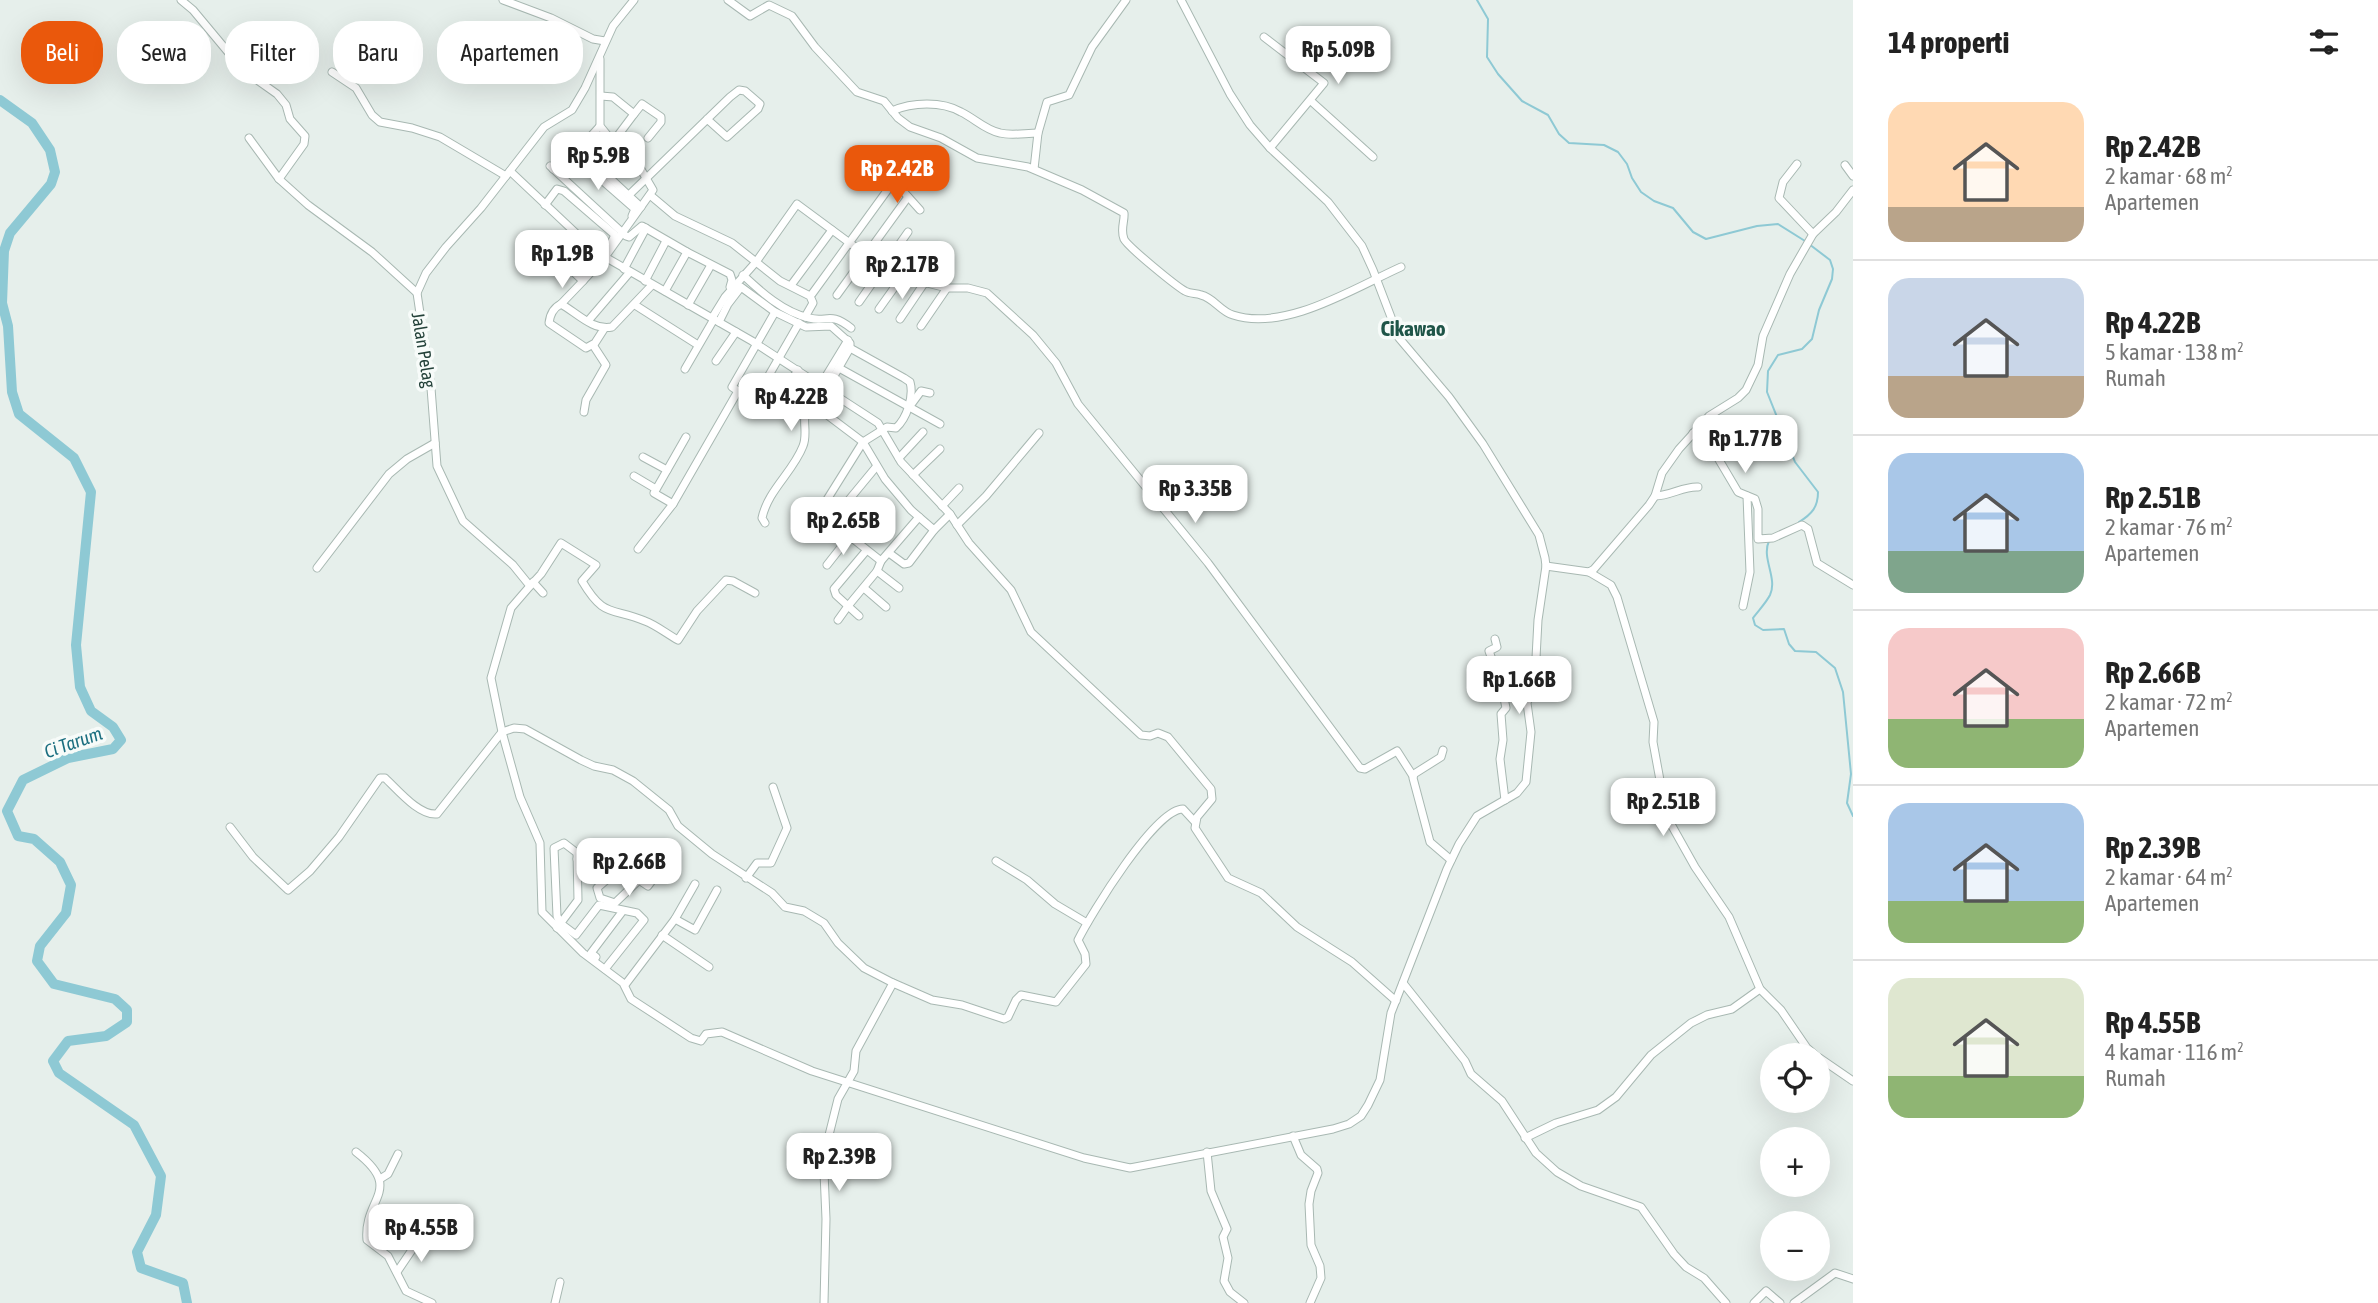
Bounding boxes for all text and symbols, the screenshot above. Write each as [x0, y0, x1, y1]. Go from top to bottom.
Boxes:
chip: Beli [21, 21, 103, 84]
chip: Sewa [117, 21, 211, 84]
chip: Filter [225, 21, 319, 84]
chip: Baru [333, 21, 423, 84]
chip: Apartemen [437, 21, 583, 84]
icon: filters [2305, 23, 2343, 61]
text: 14 properti [1888, 25, 2009, 59]
pin: Rp 5.09B [1266, 27, 1410, 86]
text: Rp 5.09B [1302, 36, 1374, 62]
text: Rp 2.42B [2105, 129, 2200, 163]
icon: home [1944, 130, 2028, 214]
pin: Rp 5.9B [533, 132, 663, 192]
text: Rp 5.9B [567, 142, 629, 168]
pin: Rp 2.42B [825, 146, 969, 205]
text: Rp 2.42B [861, 155, 933, 181]
text: 2 kamar · 68 m² [2105, 163, 2233, 189]
text: Apartemen [2105, 189, 2199, 215]
pin: Rp 1.9B [497, 230, 627, 290]
text: Rp 1.9B [531, 240, 593, 266]
pin: Rp 2.17B [830, 242, 974, 301]
text: Rp 2.17B [866, 251, 938, 277]
text: Rp 4.22B [2105, 305, 2200, 339]
icon: home [1944, 306, 2028, 390]
street label: Jalan Pelag [408, 311, 440, 390]
district label: Cikawao [1380, 316, 1446, 340]
text: 5 kamar · 138 m² [2105, 339, 2244, 365]
text: Rumah [2105, 365, 2166, 391]
pin: Rp 4.22B [719, 374, 863, 433]
text: Rp 4.22B [755, 383, 827, 409]
pin: Rp 1.77B [1673, 416, 1817, 475]
text: Rp 1.77B [1709, 425, 1781, 451]
pin: Rp 3.35B [1123, 466, 1267, 525]
text: Rp 3.35B [1159, 475, 1231, 501]
text: Rp 2.51B [2105, 480, 2200, 514]
icon: home [1944, 481, 2028, 565]
pin: Rp 2.65B [771, 498, 915, 557]
text: Rp 2.65B [807, 507, 879, 533]
text: 2 kamar · 76 m² [2105, 514, 2233, 540]
text: Apartemen [2105, 540, 2199, 566]
text: Rp 2.66B [2105, 655, 2200, 689]
pin: Rp 1.66B [1447, 656, 1591, 716]
icon: home [1944, 656, 2028, 740]
text: Rp 1.66B [1483, 666, 1555, 692]
text: 2 kamar · 72 m² [2105, 689, 2233, 715]
text: Apartemen [2105, 715, 2199, 741]
water label: Ci Tarum [41, 722, 105, 762]
pin: Rp 2.51B [1591, 778, 1735, 838]
text: Rp 2.51B [1627, 788, 1699, 814]
text: Rp 2.39B [2105, 830, 2200, 864]
icon: home [1944, 831, 2028, 915]
pin: Rp 2.66B [557, 838, 701, 898]
text: Rp 2.66B [593, 848, 665, 874]
text: 2 kamar · 64 m² [2105, 864, 2233, 890]
text: Apartemen [2105, 890, 2199, 916]
text: Rp 4.55B [2105, 1005, 2200, 1039]
icon: home [1944, 1006, 2028, 1090]
text: 4 kamar · 116 m² [2105, 1039, 2244, 1065]
map controls [1760, 1043, 1830, 1281]
button: locate [1760, 1043, 1830, 1113]
text: Rumah [2105, 1065, 2166, 1091]
button: + [1760, 1127, 1830, 1197]
pin: Rp 2.39B [767, 1134, 911, 1193]
text: Rp 2.39B [803, 1143, 875, 1169]
pin: Rp 4.55B [349, 1204, 493, 1264]
button: − [1760, 1211, 1830, 1281]
text: Rp 4.55B [385, 1214, 457, 1240]

